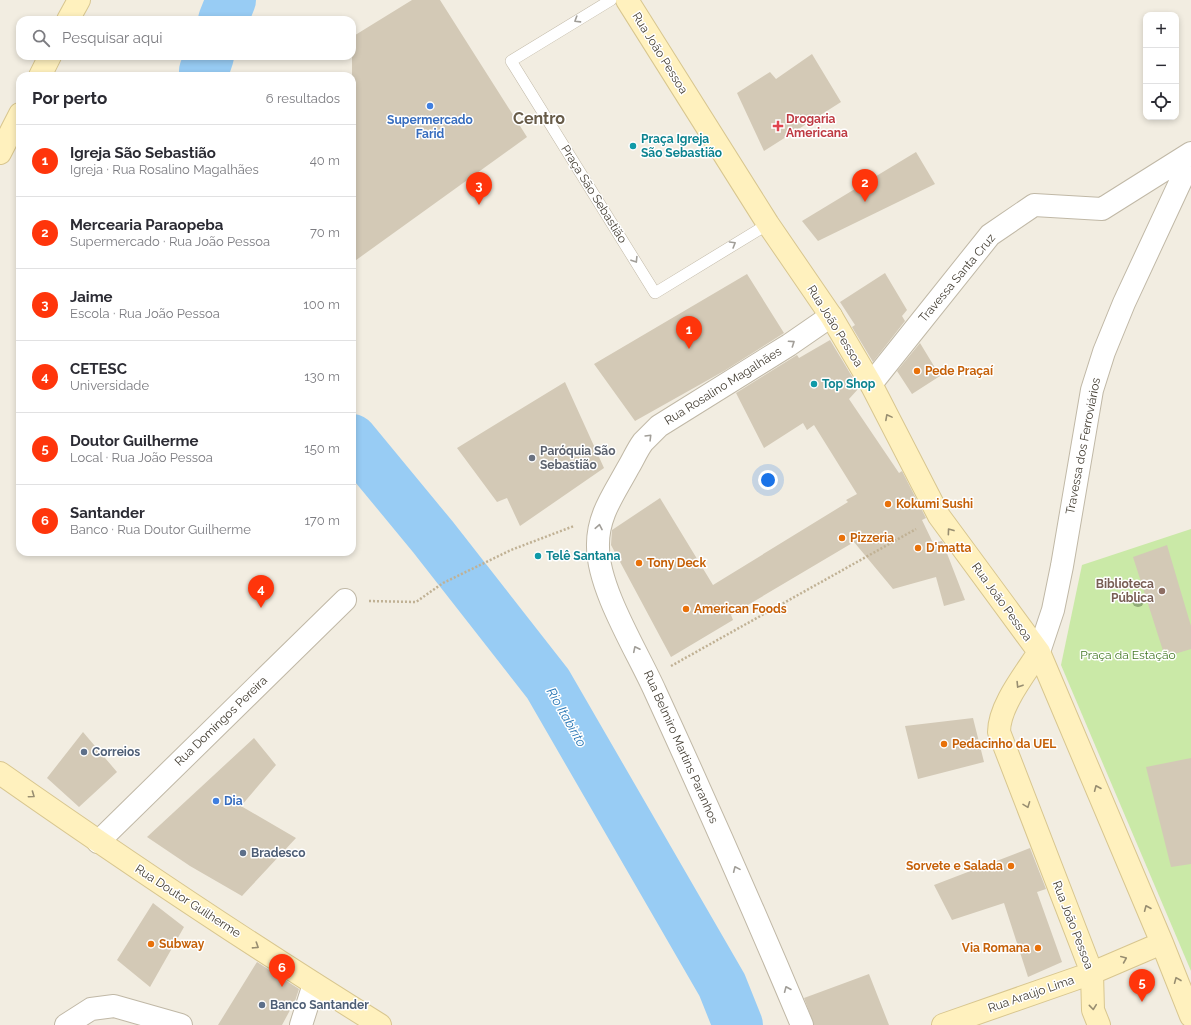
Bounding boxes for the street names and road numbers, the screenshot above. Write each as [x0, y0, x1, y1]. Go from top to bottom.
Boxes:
street label: Rua João Pessoa [629, 10, 691, 96]
street label: Praça São Sebastião [558, 142, 630, 246]
street label: Travessa Santa Cruz [916, 231, 998, 325]
street label: Rua João Pessoa [804, 283, 866, 369]
street label: Rua Rosalino Magalhães [662, 344, 784, 428]
street label: Travessa dos Ferroviários [1063, 376, 1103, 515]
street label: Rua João Pessoa [969, 560, 1035, 644]
street label: Rua Belmiro Martins Paranhos [641, 668, 721, 826]
street label: Rua Domingos Pereira [172, 673, 270, 769]
street label: Rua Doutor Guilherme [132, 862, 244, 940]
street label: Rua João Pessoa [1050, 879, 1096, 971]
street label: Rua Araújo Lima [986, 973, 1076, 1015]

